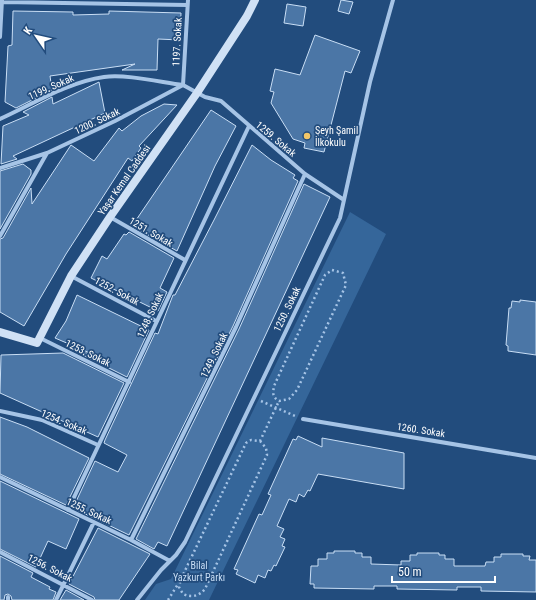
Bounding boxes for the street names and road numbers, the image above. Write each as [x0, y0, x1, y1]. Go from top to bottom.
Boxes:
street label: 1197. Sokak [170, 17, 184, 67]
street label: 1199. Sokak [27, 72, 76, 102]
street label: 1200. Sokak [73, 106, 122, 136]
street label: 1259. Sokak [254, 119, 299, 159]
street label: Yaşar Kemal Caddesi [96, 143, 152, 217]
street label: 1251. Sokak [127, 215, 175, 249]
street label: 1252. Sokak [93, 275, 142, 308]
street label: 1250. Sokak [271, 284, 303, 333]
street label: 1248. Sokak [135, 290, 165, 339]
street label: 1249. Sokak [198, 330, 230, 379]
street label: 1253. Sokak [64, 337, 113, 369]
street label: 1254. Sokak [39, 407, 89, 437]
street label: 1260. Sokak [396, 421, 446, 439]
street label: 1255. Sokak [65, 496, 114, 526]
street label: 1256. Sokak [26, 552, 75, 584]

